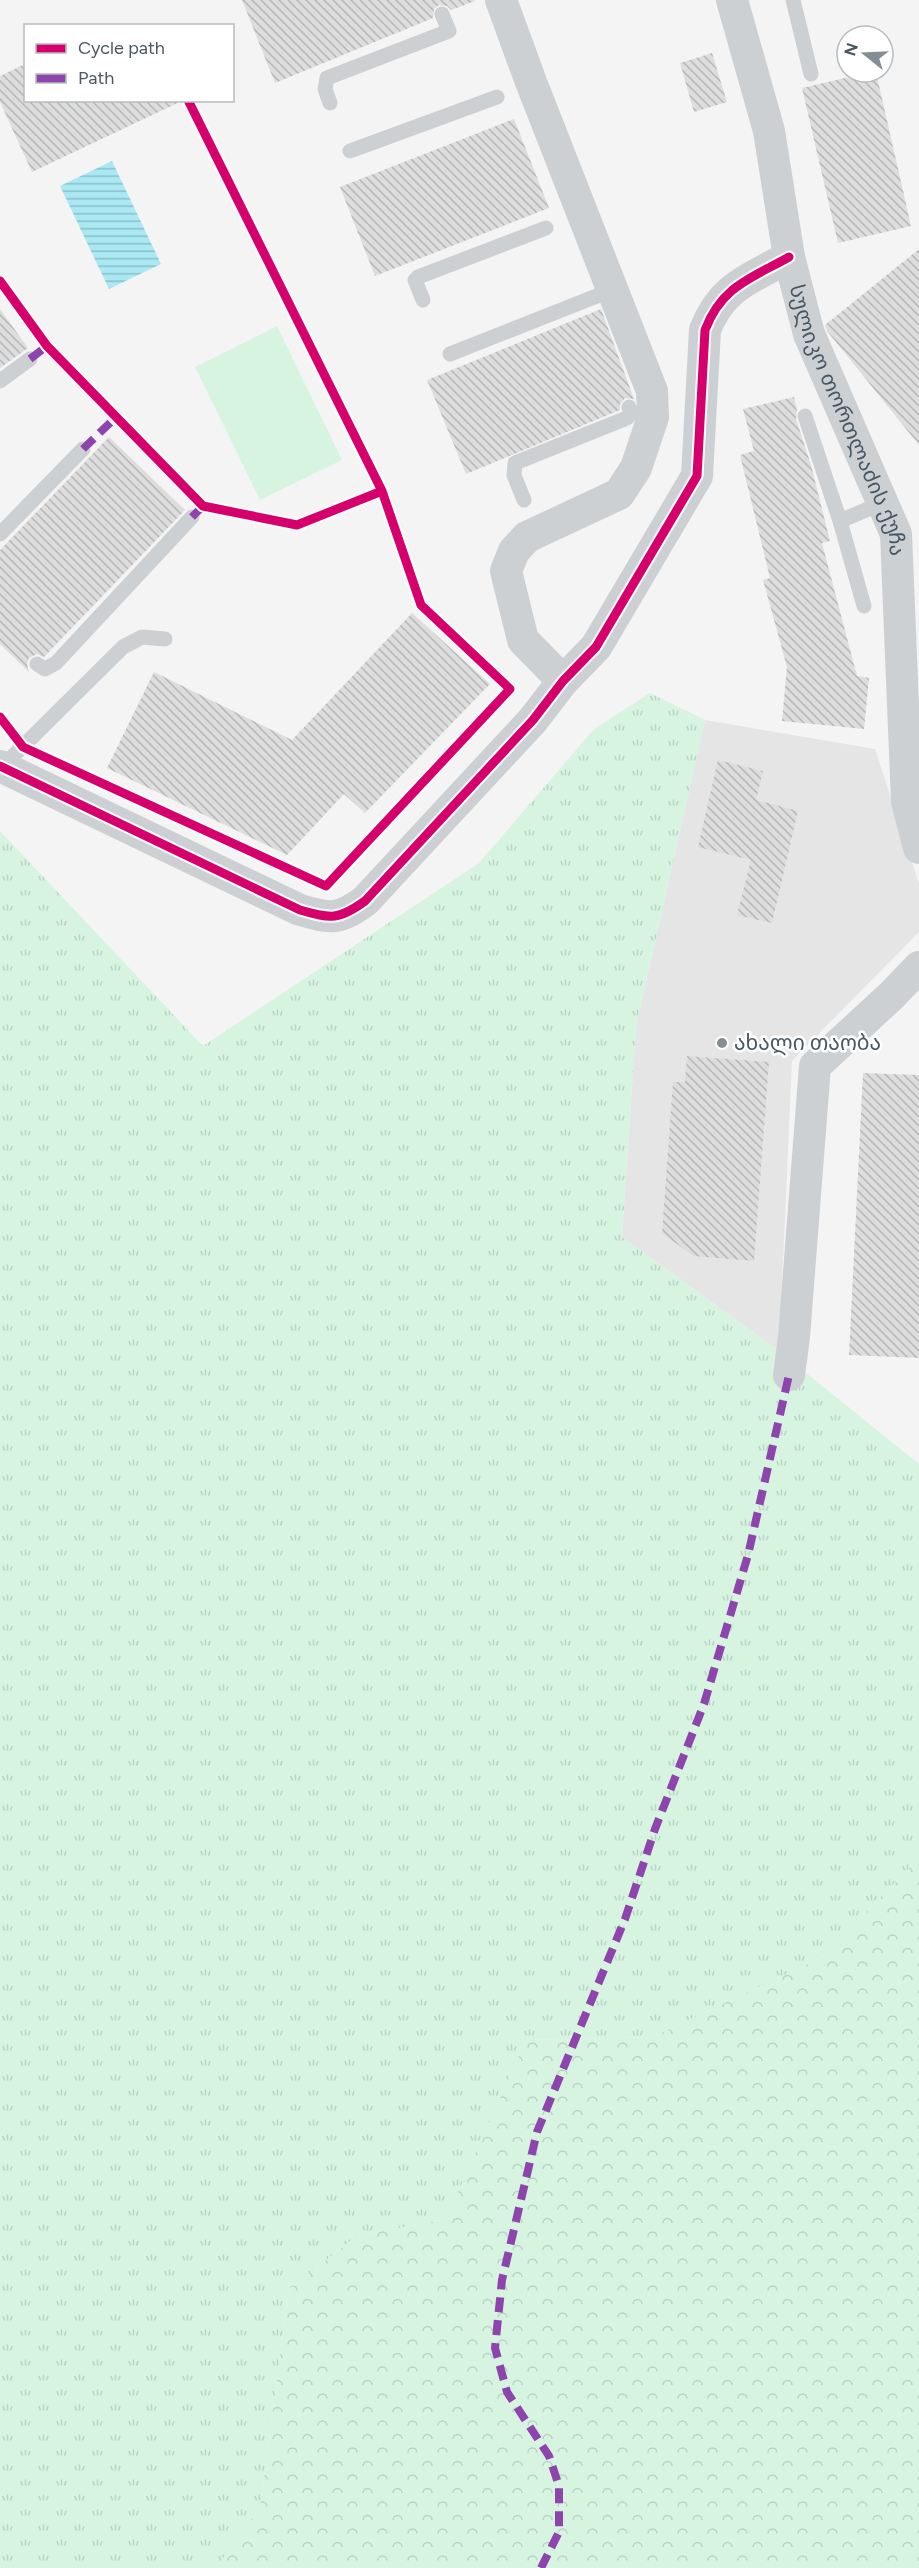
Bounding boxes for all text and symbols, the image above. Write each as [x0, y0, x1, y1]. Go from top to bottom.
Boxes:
legend [24, 24, 234, 102]
north arrow [835, 24, 895, 84]
text: Cycle path [78, 37, 165, 59]
text: N [840, 41, 862, 58]
text: Path [78, 67, 114, 89]
street label: სულიკო თორთლაძის ქუჩა [785, 282, 910, 557]
place label: ახალი თაობა [734, 1030, 881, 1056]
marker: ახალი თაობა [715, 1036, 729, 1050]

